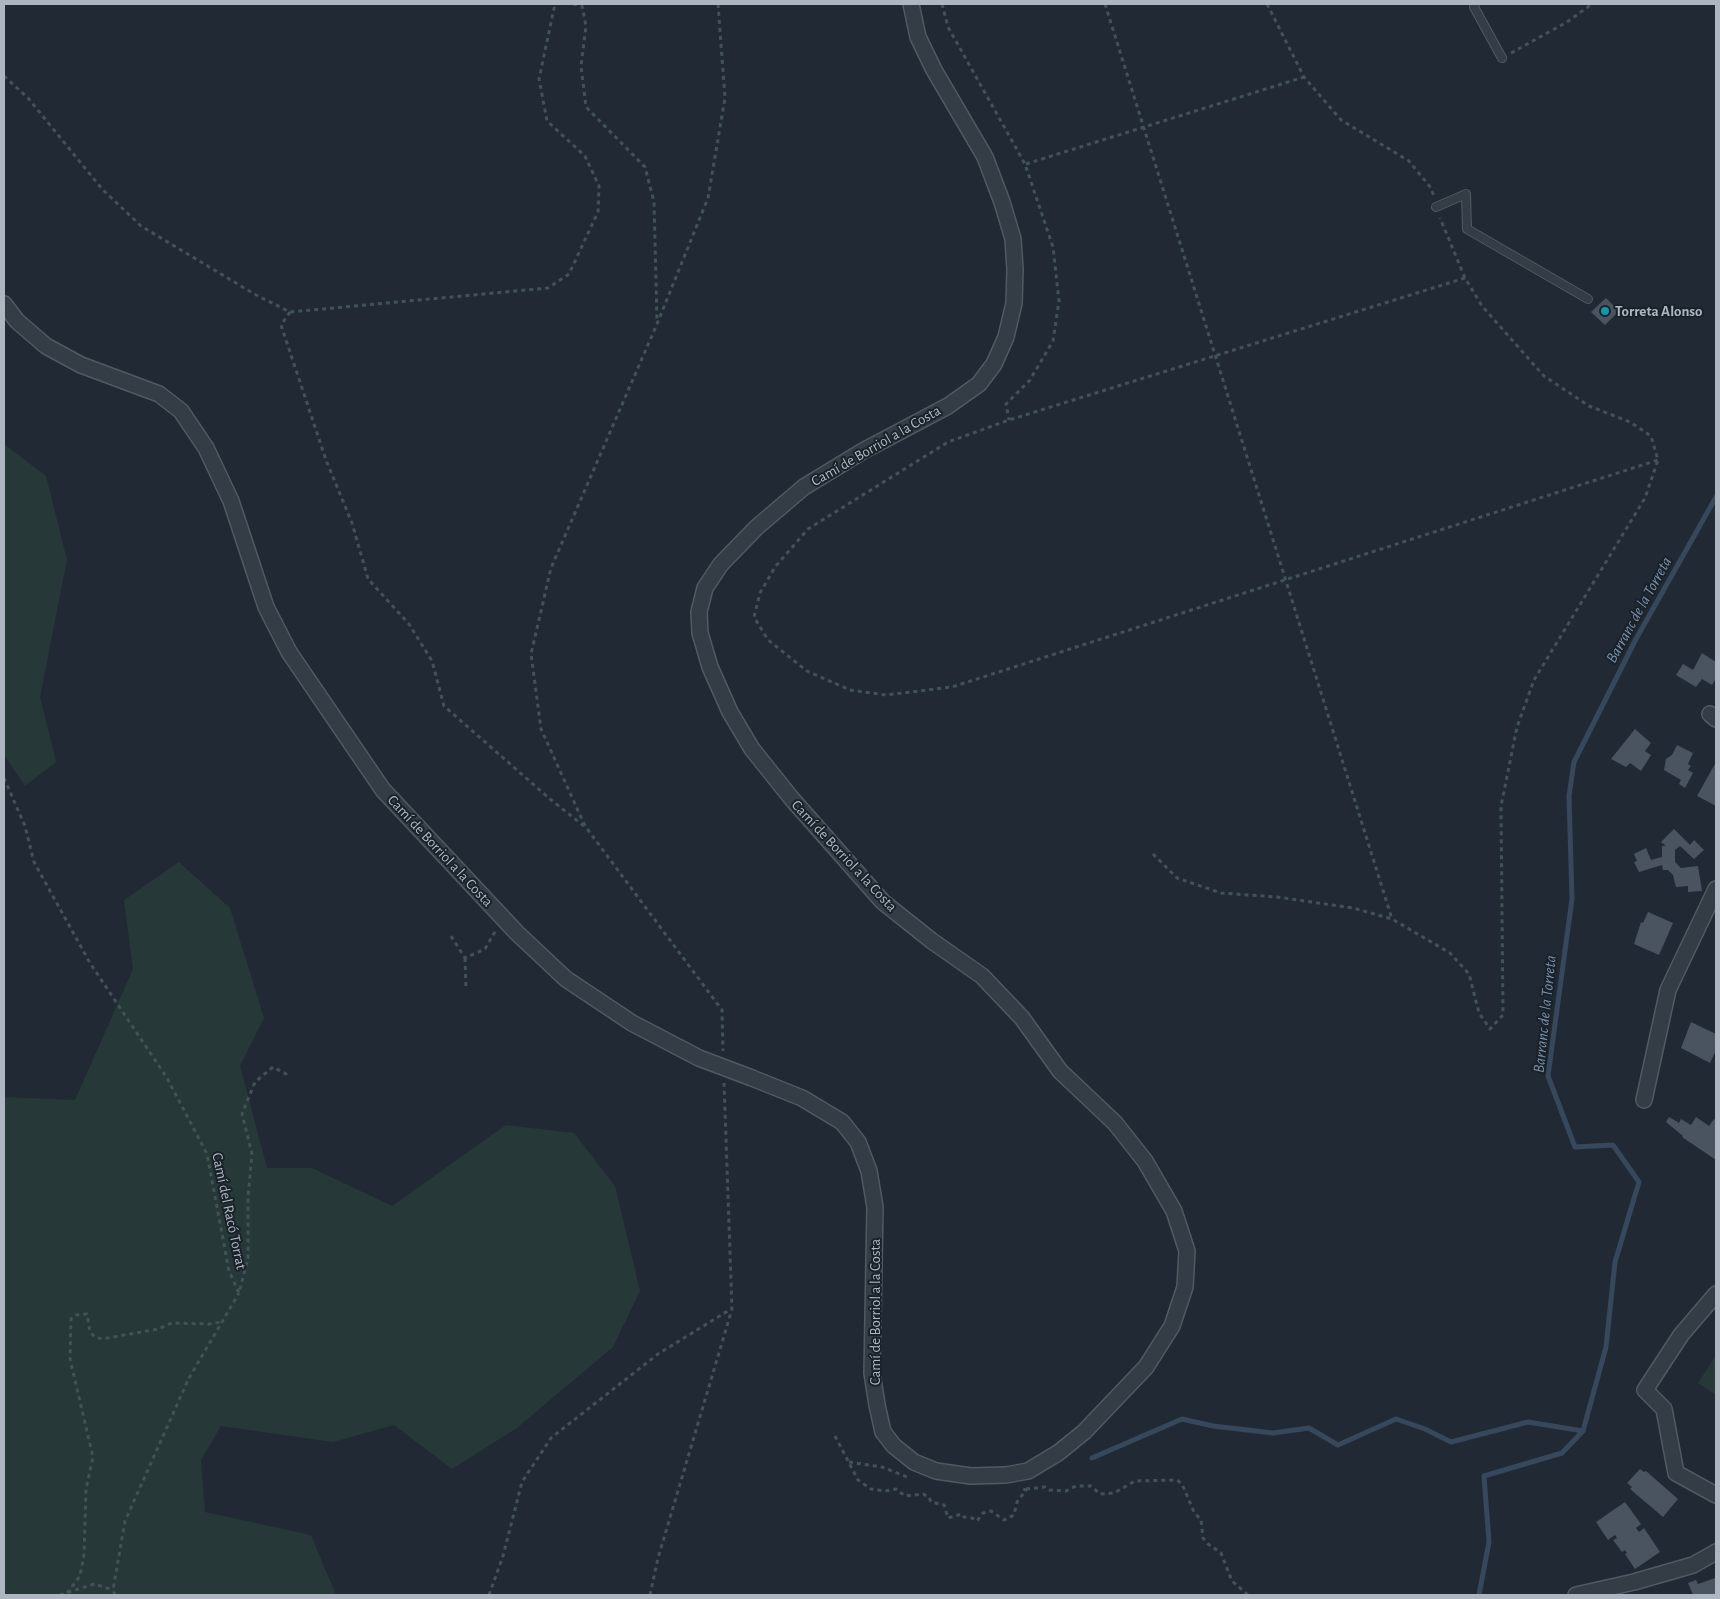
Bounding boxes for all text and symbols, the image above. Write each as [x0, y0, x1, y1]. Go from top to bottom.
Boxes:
place label: Torreta Alonso [1615, 302, 1702, 320]
marker: Torreta Alonso [1599, 305, 1611, 317]
street label: Camí de Borriol a la Costa [808, 402, 944, 490]
water label: Barranc de la Torreta [1602, 554, 1676, 666]
street label: Camí de Borriol a la Costa [383, 791, 497, 911]
street label: Camí de Borriol a la Costa [787, 796, 901, 916]
water label: Barranc de la Torreta [1529, 954, 1561, 1074]
street label: Camí del Racó Torrat [208, 1151, 250, 1271]
street label: Camí de Borriol a la Costa [866, 1239, 884, 1385]

